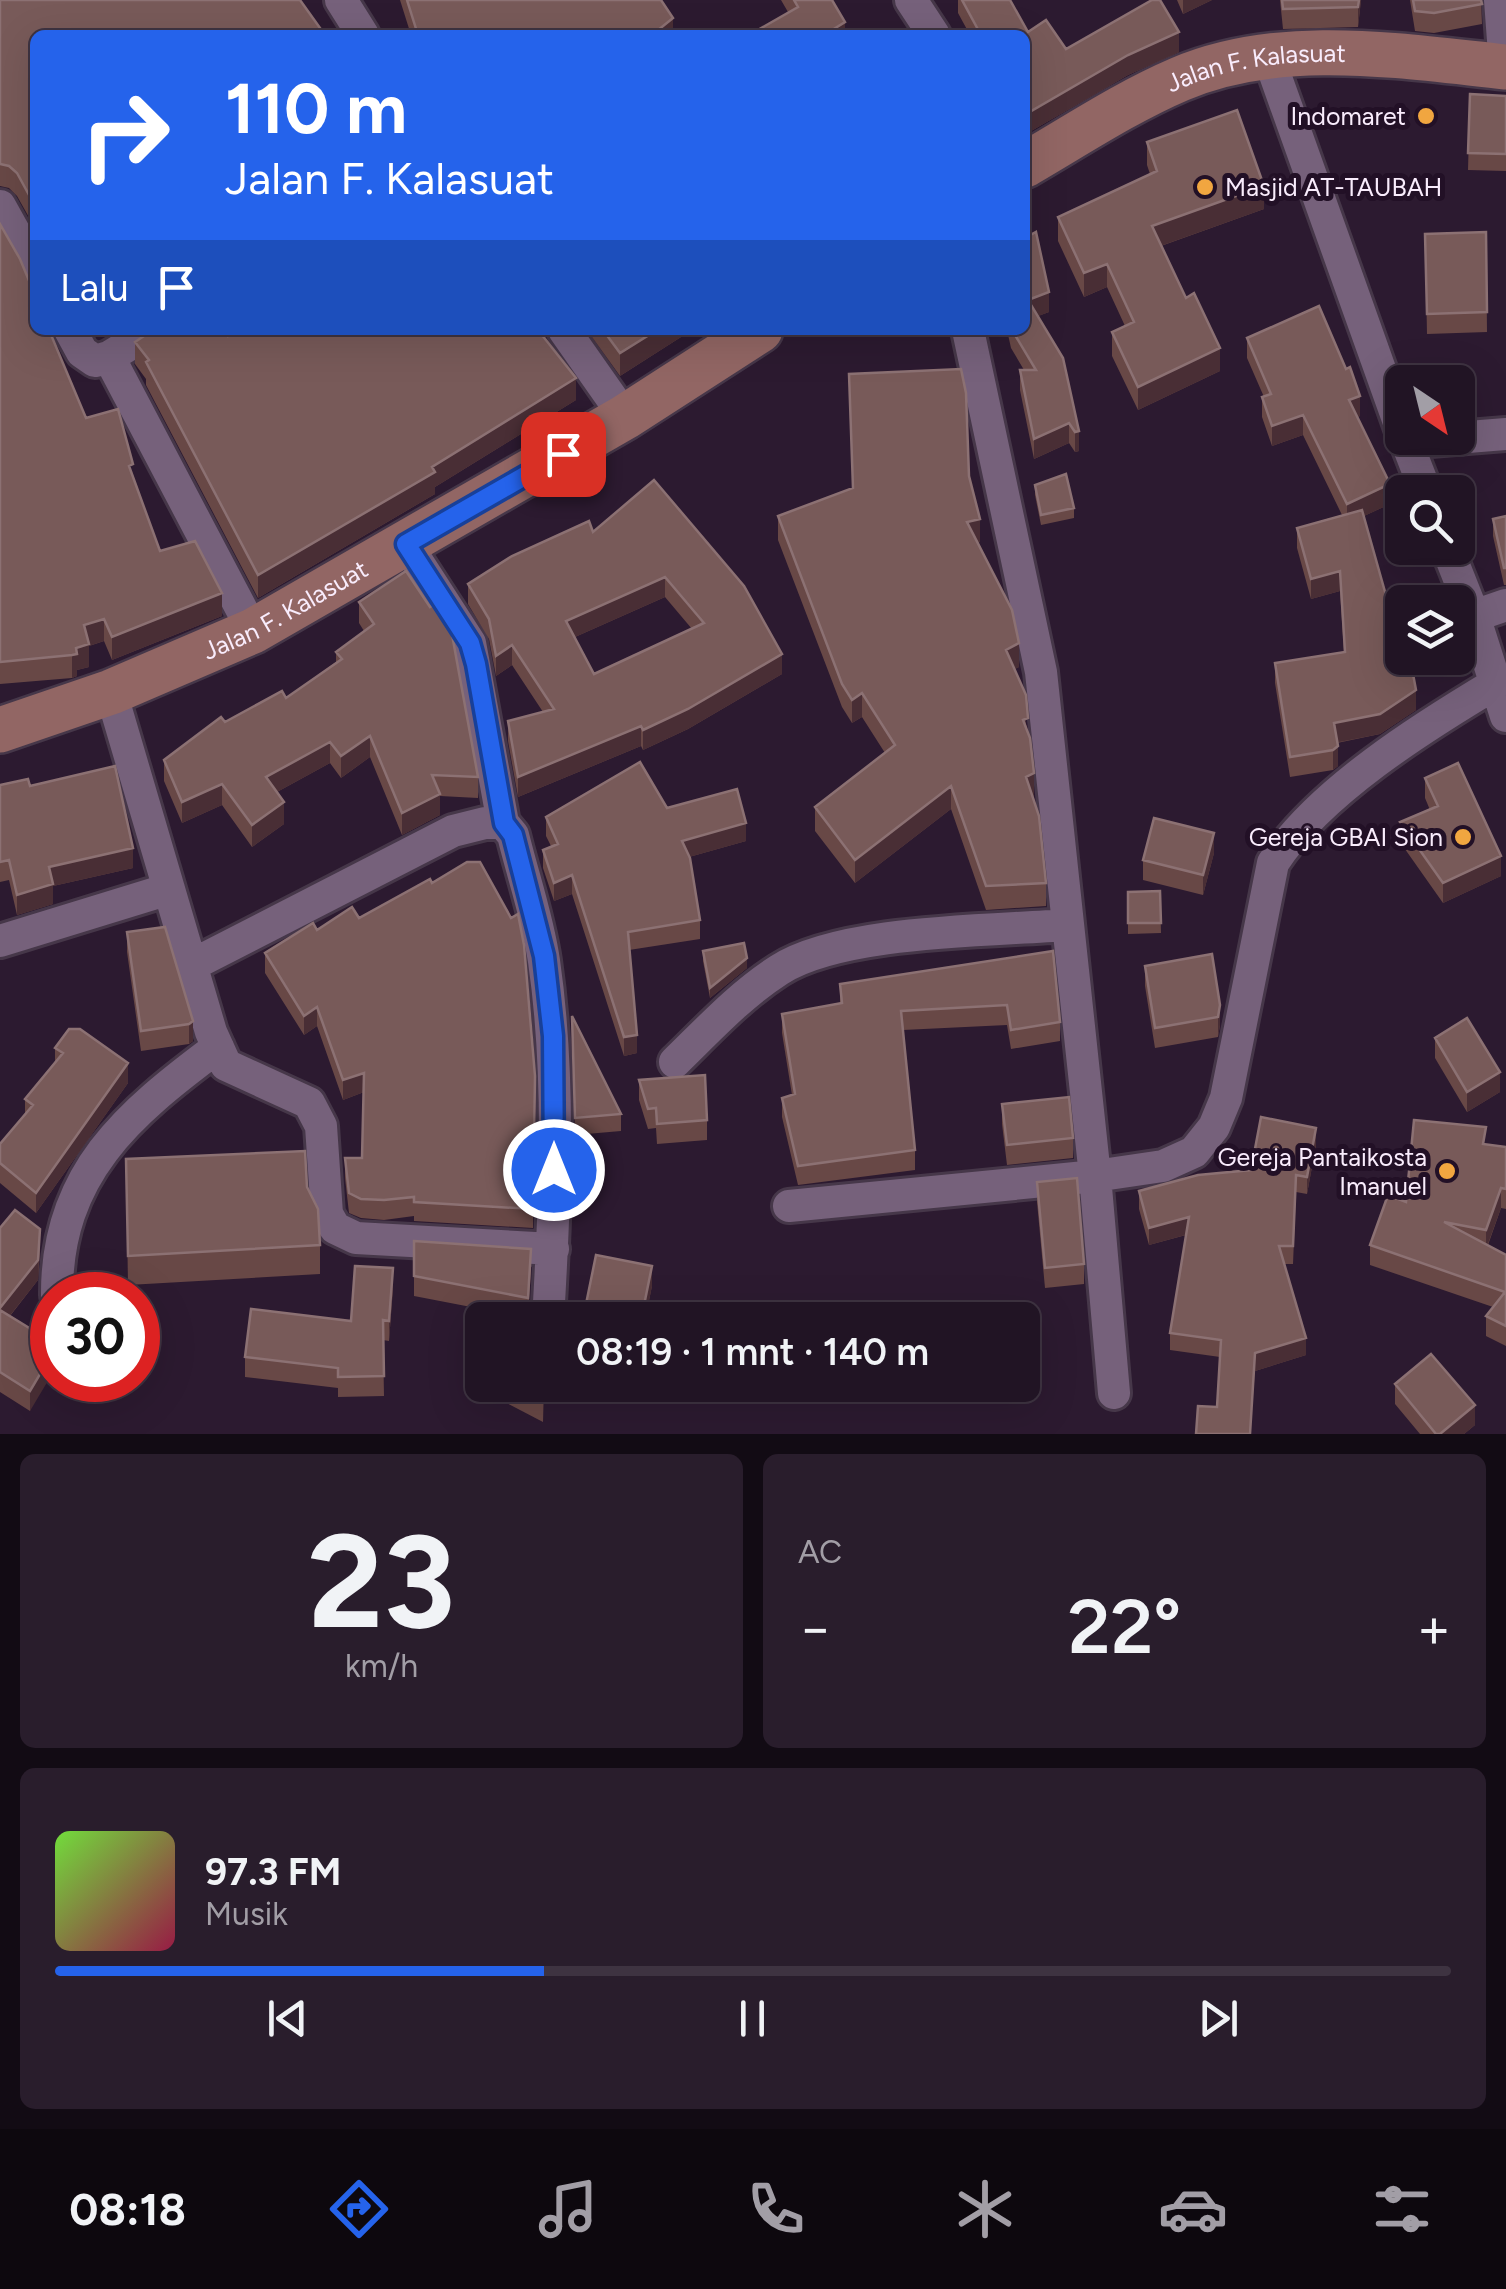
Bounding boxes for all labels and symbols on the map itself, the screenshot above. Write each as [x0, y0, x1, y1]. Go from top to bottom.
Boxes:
street label: Jalan F. Kalasuat [1161, 38, 1346, 98]
place label: Indomaret [1291, 101, 1406, 131]
marker: Indomaret [1415, 105, 1437, 127]
place label: Masjid AT-TAUBAH [1225, 172, 1442, 202]
marker: Masjid AT-TAUBAH [1194, 176, 1216, 198]
north arrow [1385, 365, 1475, 455]
pin [521, 412, 606, 497]
street label: Jalan F. Kalasuat [198, 553, 373, 666]
place label: Gereja GBAI Sion [1249, 822, 1443, 852]
marker: Gereja GBAI Sion [1452, 826, 1474, 848]
position arrow [502, 1118, 606, 1222]
place label: Gereja Pantaikosta Imanuel [1218, 1142, 1427, 1201]
marker: Gereja Pantaikosta Imanuel [1436, 1160, 1458, 1182]
speed limit sign: 30 [30, 1272, 160, 1402]

